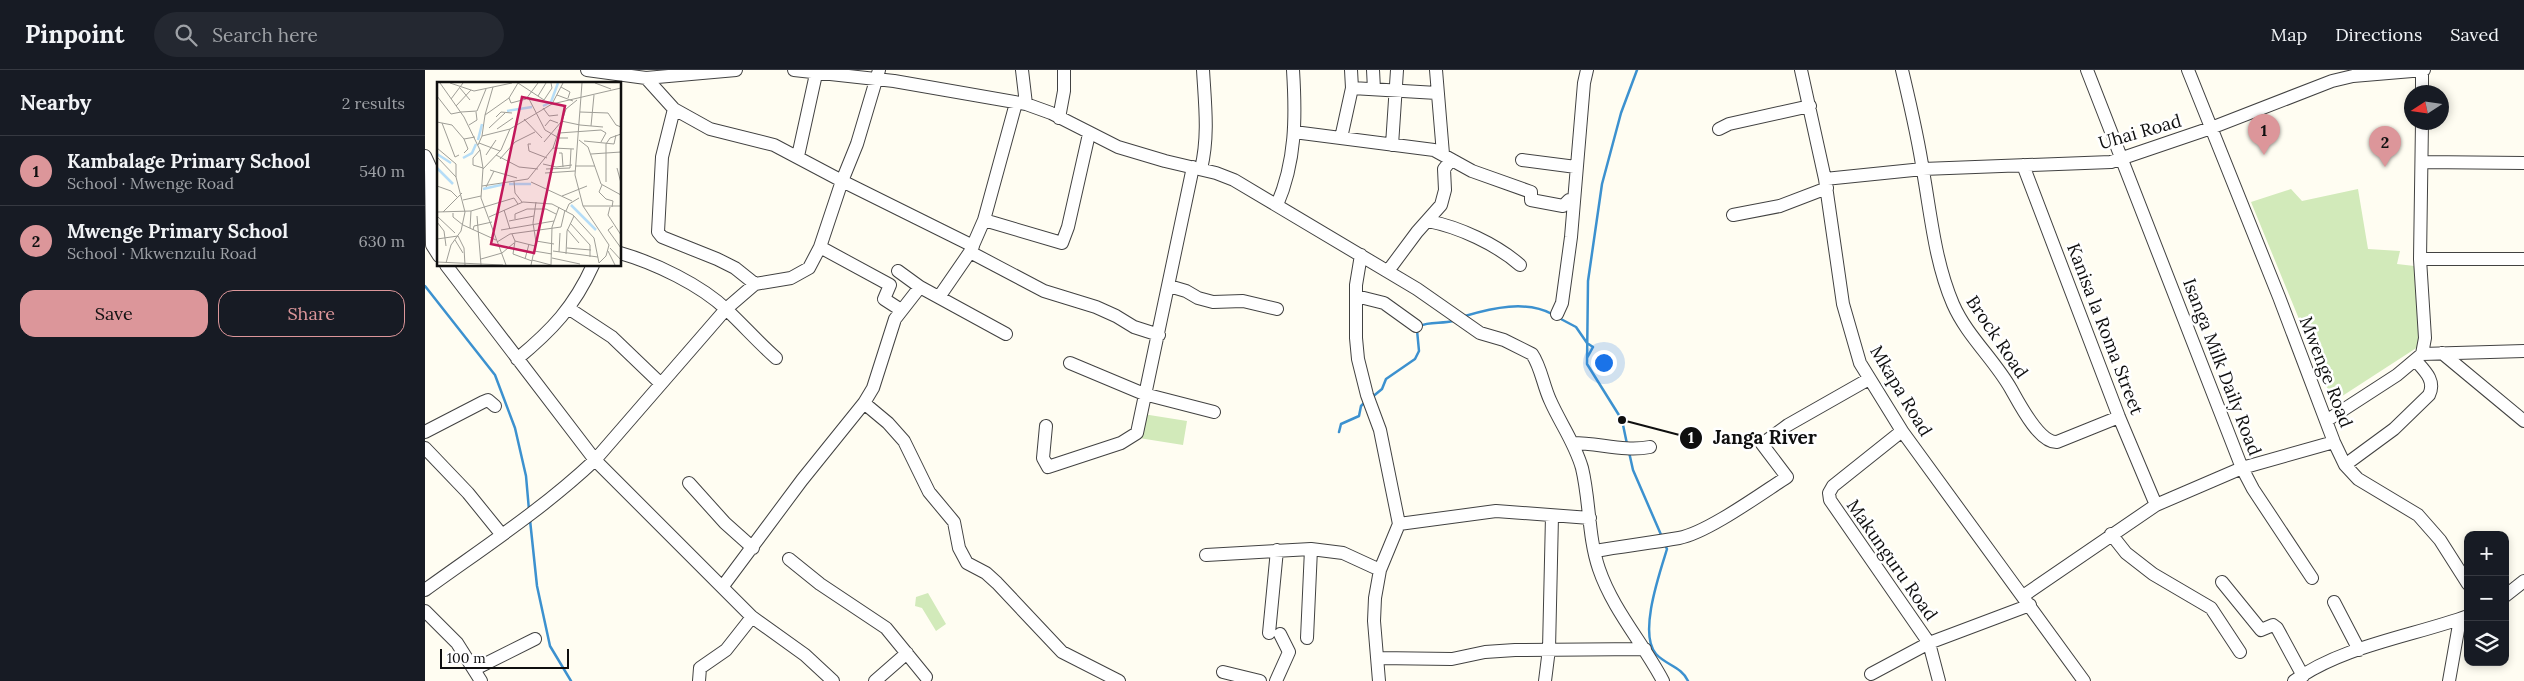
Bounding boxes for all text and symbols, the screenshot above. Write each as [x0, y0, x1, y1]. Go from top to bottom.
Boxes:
search box [154, 12, 504, 57]
text: Pinpoint [25, 19, 124, 50]
icon: search [172, 21, 200, 49]
text: Search here [212, 23, 318, 47]
text: Map [2271, 23, 2307, 46]
text: Directions [2335, 23, 2422, 46]
text: Saved [2450, 23, 2499, 46]
inset map [437, 82, 621, 266]
north arrow [2404, 85, 2449, 130]
text: Nearby [20, 89, 91, 116]
text: 2 results [342, 93, 405, 113]
street label: Uhai Road [2096, 109, 2184, 154]
pin: 1 [2248, 114, 2280, 155]
pin: 2 [2369, 126, 2401, 167]
text: Kambalage Primary School [67, 149, 310, 173]
text: 1 [33, 161, 39, 181]
text: 540 m [359, 161, 405, 181]
text: School · Mwenge Road [67, 173, 234, 193]
text: Mwenge Primary School [67, 219, 288, 243]
text: 2 [32, 231, 40, 251]
text: 630 m [358, 231, 405, 251]
street label: Kanisa la Roma Street [2062, 240, 2149, 418]
text: School · Mkwenzulu Road [67, 243, 257, 263]
street label: Isanga Milk Daily Road [2178, 275, 2267, 459]
button: Save [20, 290, 208, 337]
button: Share [218, 290, 405, 337]
street label: Brock Road [1961, 291, 2034, 383]
street label: Mwenge Road [2295, 313, 2358, 431]
street label: Mkapa Road [1865, 341, 1938, 441]
your location [1591, 350, 1617, 376]
callout: Janga River [1678, 421, 1827, 455]
text: Janga River [1713, 425, 1817, 449]
text: 1 [1688, 428, 1694, 447]
street label: Makunguru Road [1842, 495, 1943, 625]
map controls [2464, 531, 2509, 666]
button: + [2464, 531, 2509, 576]
button: − [2464, 576, 2509, 621]
button: layers [2464, 621, 2509, 666]
scale bar [440, 646, 569, 669]
text: 100 m [447, 649, 486, 667]

